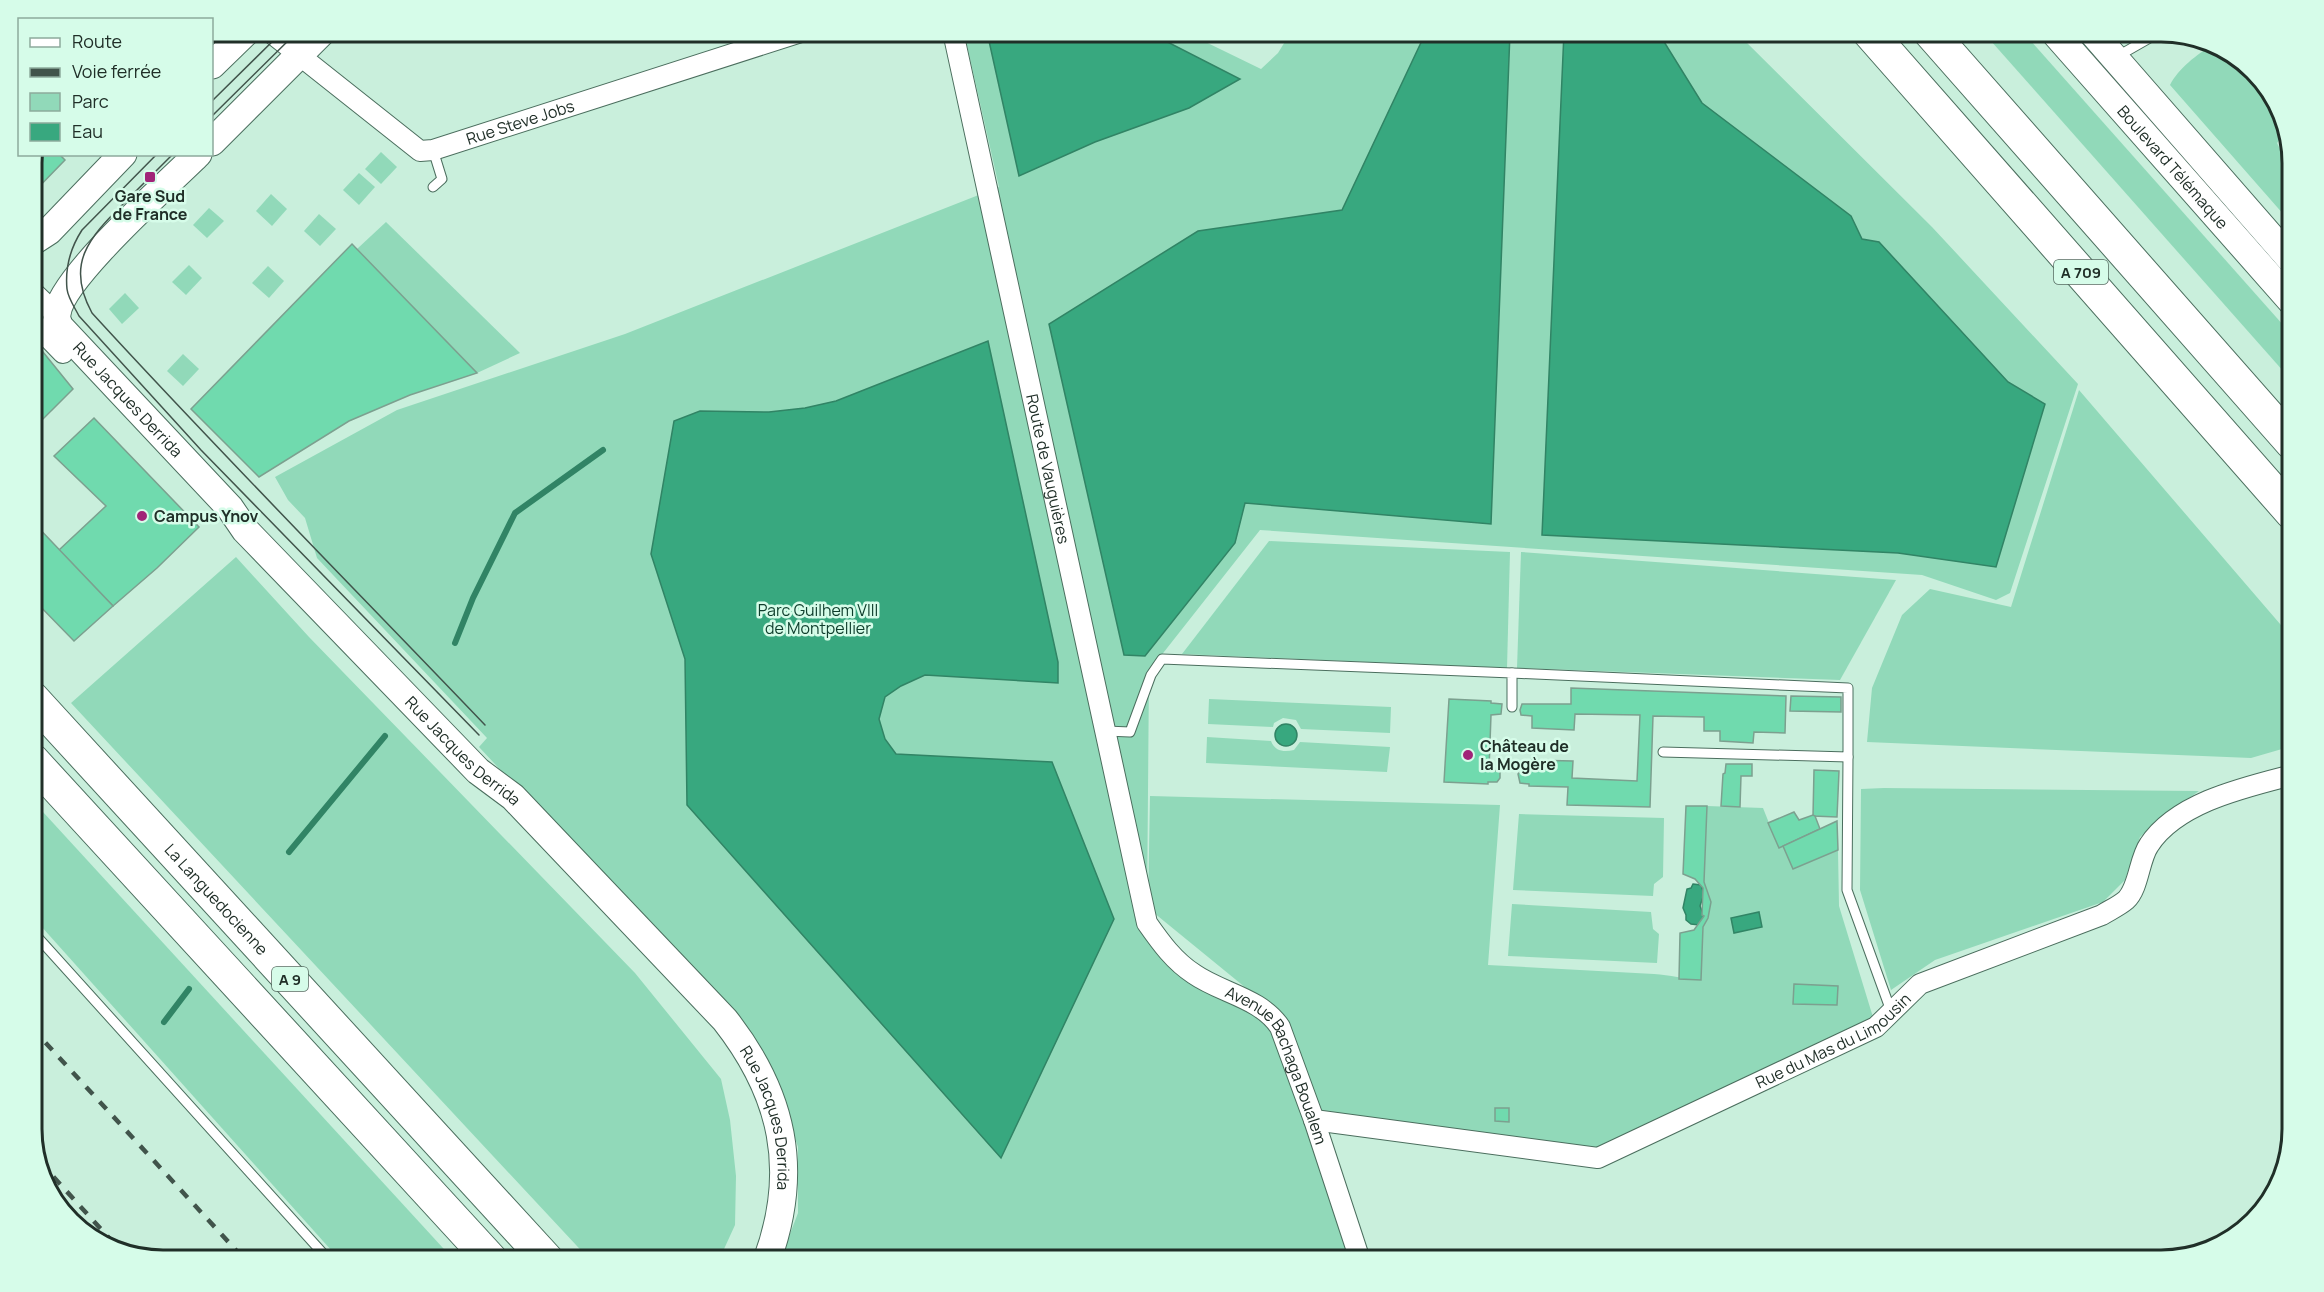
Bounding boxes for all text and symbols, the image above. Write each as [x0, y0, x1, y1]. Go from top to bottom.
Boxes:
legend [18, 18, 213, 156]
text: Route [72, 29, 122, 53]
text: Voie ferrée [72, 59, 161, 83]
text: Parc [72, 89, 109, 113]
street label: Rue Steve Jobs [463, 94, 577, 150]
street label: Boulevard Télémaque [2113, 101, 2233, 234]
text: Eau [72, 119, 103, 143]
marker: Gare Sud de France [143, 170, 157, 184]
place label: Gare Sud de France [113, 185, 188, 225]
road number: A 709 [2054, 260, 2108, 284]
street label: Rue Jacques Derrida [68, 337, 188, 462]
street label: Route de Vauguières [1021, 392, 1075, 546]
place label: Campus Ynov [154, 505, 259, 527]
marker: Campus Ynov [135, 509, 149, 523]
park label: Parc Guilhem VIII de Montpellier [758, 599, 878, 639]
street label: Rue Jacques Derrida [400, 691, 526, 810]
place label: Château de la Mogère [1480, 735, 1569, 775]
marker: Château de la Mogère [1461, 748, 1475, 762]
street label: La Languedocienne [160, 839, 273, 960]
road number: A 9 [272, 967, 308, 991]
street label: Avenue Bachaga Boualem [1222, 981, 1332, 1147]
street label: Rue du Mas du Limousin [1752, 988, 1915, 1093]
street label: Rue Jacques Derrida [735, 1041, 795, 1191]

